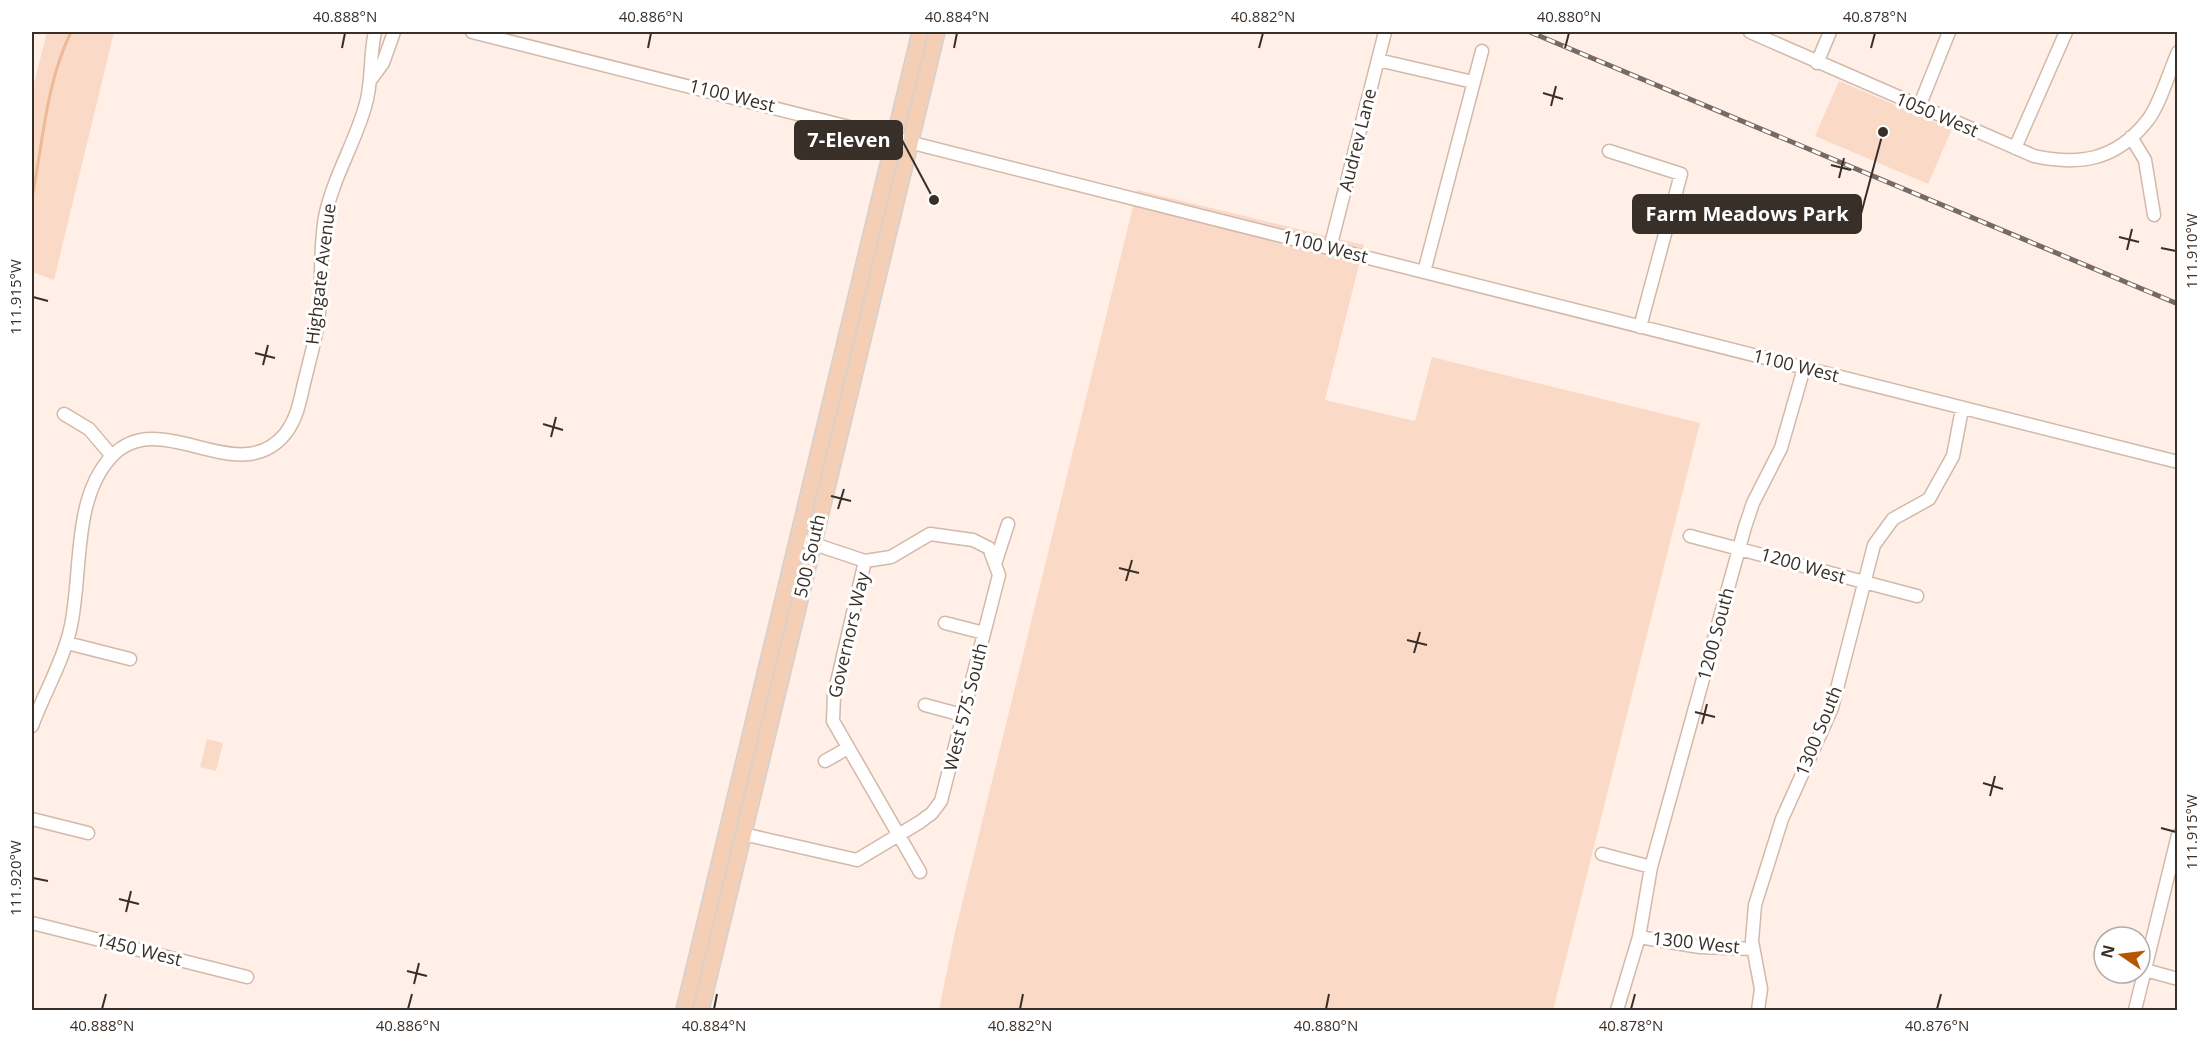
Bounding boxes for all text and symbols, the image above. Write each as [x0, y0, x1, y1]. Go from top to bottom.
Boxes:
text: 40.888°N [313, 6, 377, 26]
text: 40.886°N [619, 6, 683, 26]
text: 40.884°N [925, 6, 989, 26]
text: 40.882°N [1231, 6, 1295, 26]
text: 40.880°N [1537, 6, 1601, 26]
text: 40.878°N [1843, 6, 1907, 26]
street label: 1100 West [687, 73, 778, 117]
street label: Audrev Lane [1333, 86, 1381, 194]
street label: 1050 West [1892, 86, 1982, 142]
callout: 7-Eleven [795, 121, 902, 159]
text: 7-Eleven [807, 126, 891, 153]
callout: Farm Meadows Park [1633, 195, 1861, 233]
text: Farm Meadows Park [1645, 200, 1849, 227]
street label: Highgate Avenue [299, 202, 341, 346]
text: 111.910°W [2181, 213, 2201, 289]
street label: 1100 West [1280, 224, 1371, 268]
text: 111.915°W [5, 259, 25, 335]
street label: 1100 West [1751, 343, 1842, 387]
street label: 500 South [788, 512, 830, 600]
street label: 1200 West [1758, 541, 1849, 589]
street label: Governors Way [822, 569, 874, 700]
street label: 1200 South [1691, 585, 1739, 683]
street label: West 575 South [938, 640, 993, 773]
street label: 1300 South [1789, 682, 1847, 779]
text: 111.915°W [2181, 794, 2201, 870]
text: 111.920°W [5, 840, 25, 916]
street label: 1300 West [1651, 925, 1741, 959]
north arrow [2092, 925, 2152, 985]
street label: 1450 West [94, 927, 185, 971]
text: N [2095, 942, 2120, 960]
text: 40.888°N [70, 1015, 134, 1035]
text: 40.886°N [376, 1015, 440, 1035]
text: 40.884°N [682, 1015, 746, 1035]
text: 40.882°N [988, 1015, 1052, 1035]
text: 40.880°N [1294, 1015, 1358, 1035]
text: 40.878°N [1599, 1015, 1663, 1035]
text: 40.876°N [1905, 1015, 1969, 1035]

